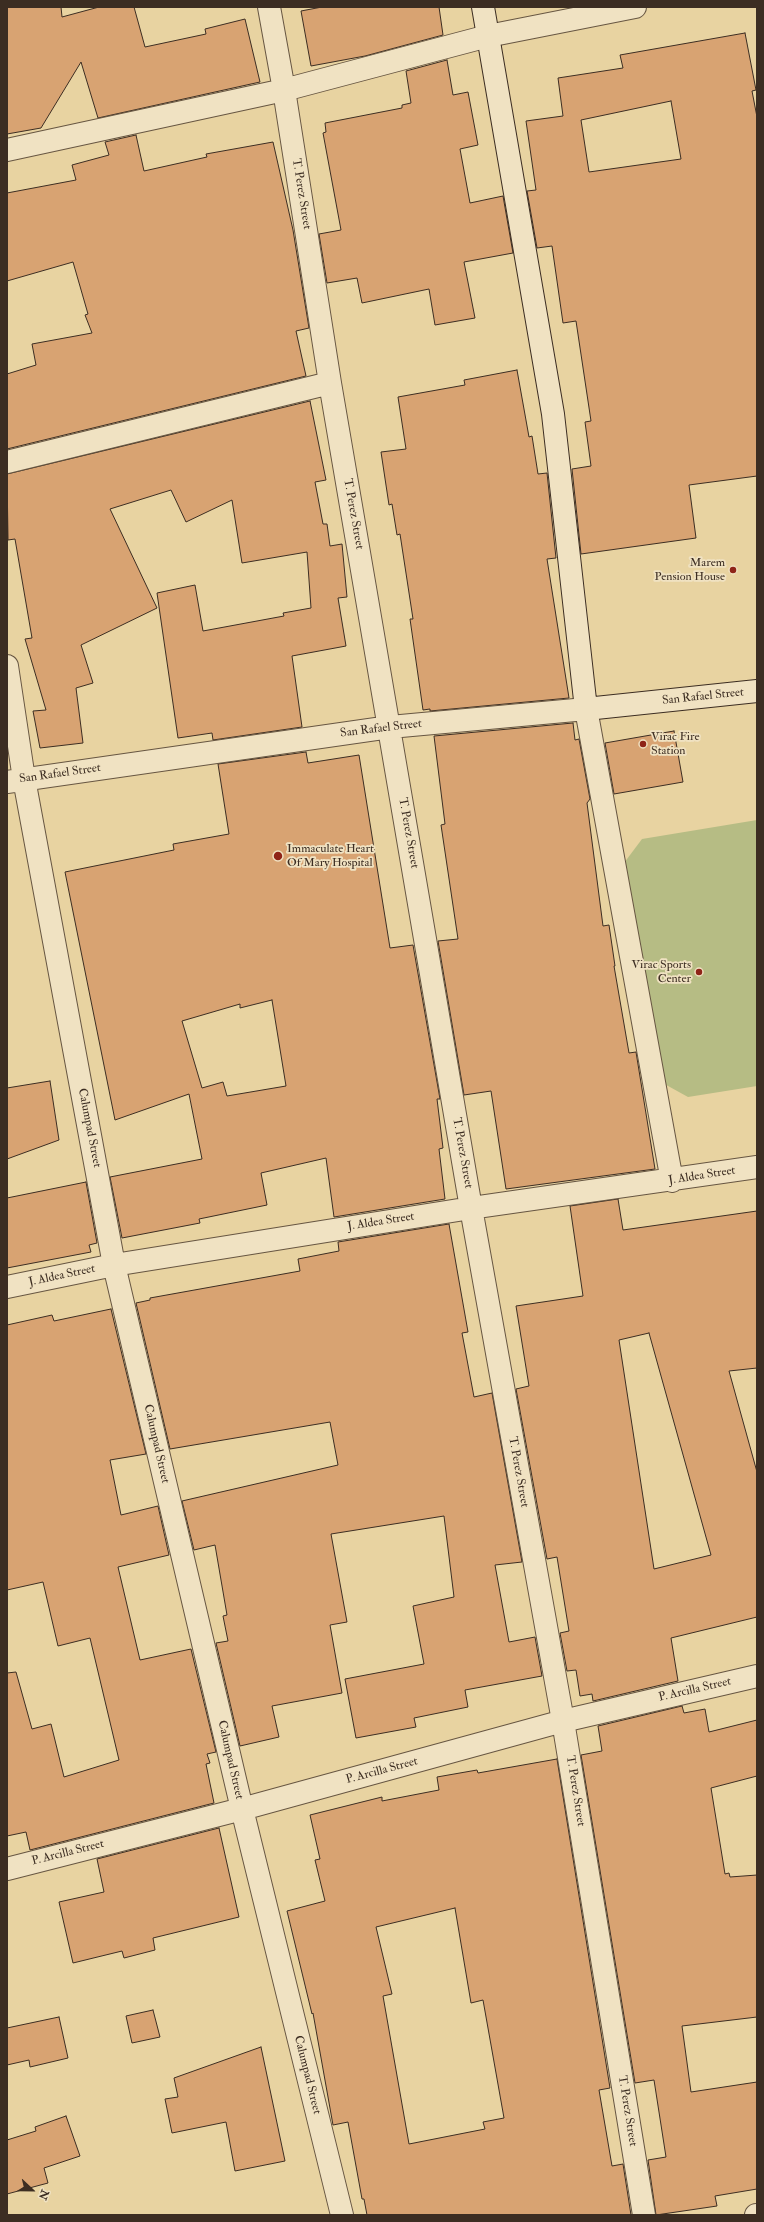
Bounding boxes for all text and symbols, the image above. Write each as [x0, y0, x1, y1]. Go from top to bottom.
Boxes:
street label: T. Perez Street [288, 158, 314, 230]
street label: T. Perez Street [340, 477, 366, 551]
place label: Marem Pension House [655, 556, 725, 584]
marker: Marem Pension House [728, 565, 738, 575]
street label: San Rafael Street [661, 686, 745, 708]
street label: San Rafael Street [339, 717, 423, 741]
place label: Virac Fire Station [651, 730, 699, 758]
marker: Virac Fire Station [638, 739, 648, 749]
street label: San Rafael Street [18, 761, 102, 787]
street label: T. Perez Street [395, 796, 421, 870]
place label: Immaculate Heart Of Mary Hospital [287, 842, 374, 870]
marker: Immaculate Heart Of Mary Hospital [272, 850, 284, 862]
place label: Virac Sports Center [632, 958, 691, 986]
marker: Virac Sports Center [694, 967, 704, 977]
street label: Calumpad Street [74, 1087, 104, 1169]
street label: T. Perez Street [449, 1116, 475, 1190]
street label: J. Aldea Street [668, 1164, 736, 1188]
street label: J. Aldea Street [347, 1210, 415, 1234]
street label: J. Aldea Street [28, 1262, 96, 1290]
street label: Calumpad Street [140, 1403, 172, 1485]
street label: T. Perez Street [505, 1435, 531, 1509]
street label: P. Arcilla Street [657, 1675, 733, 1705]
street label: Calumpad Street [214, 1719, 246, 1801]
street label: P. Arcilla Street [344, 1754, 420, 1788]
street label: T. Perez Street [562, 1755, 588, 1827]
street label: P. Arcilla Street [30, 1837, 106, 1869]
street label: Calumpad Street [290, 2034, 324, 2116]
street label: T. Perez Street [614, 2075, 640, 2147]
north arrow [12, 2170, 52, 2210]
text: N [36, 2188, 51, 2202]

